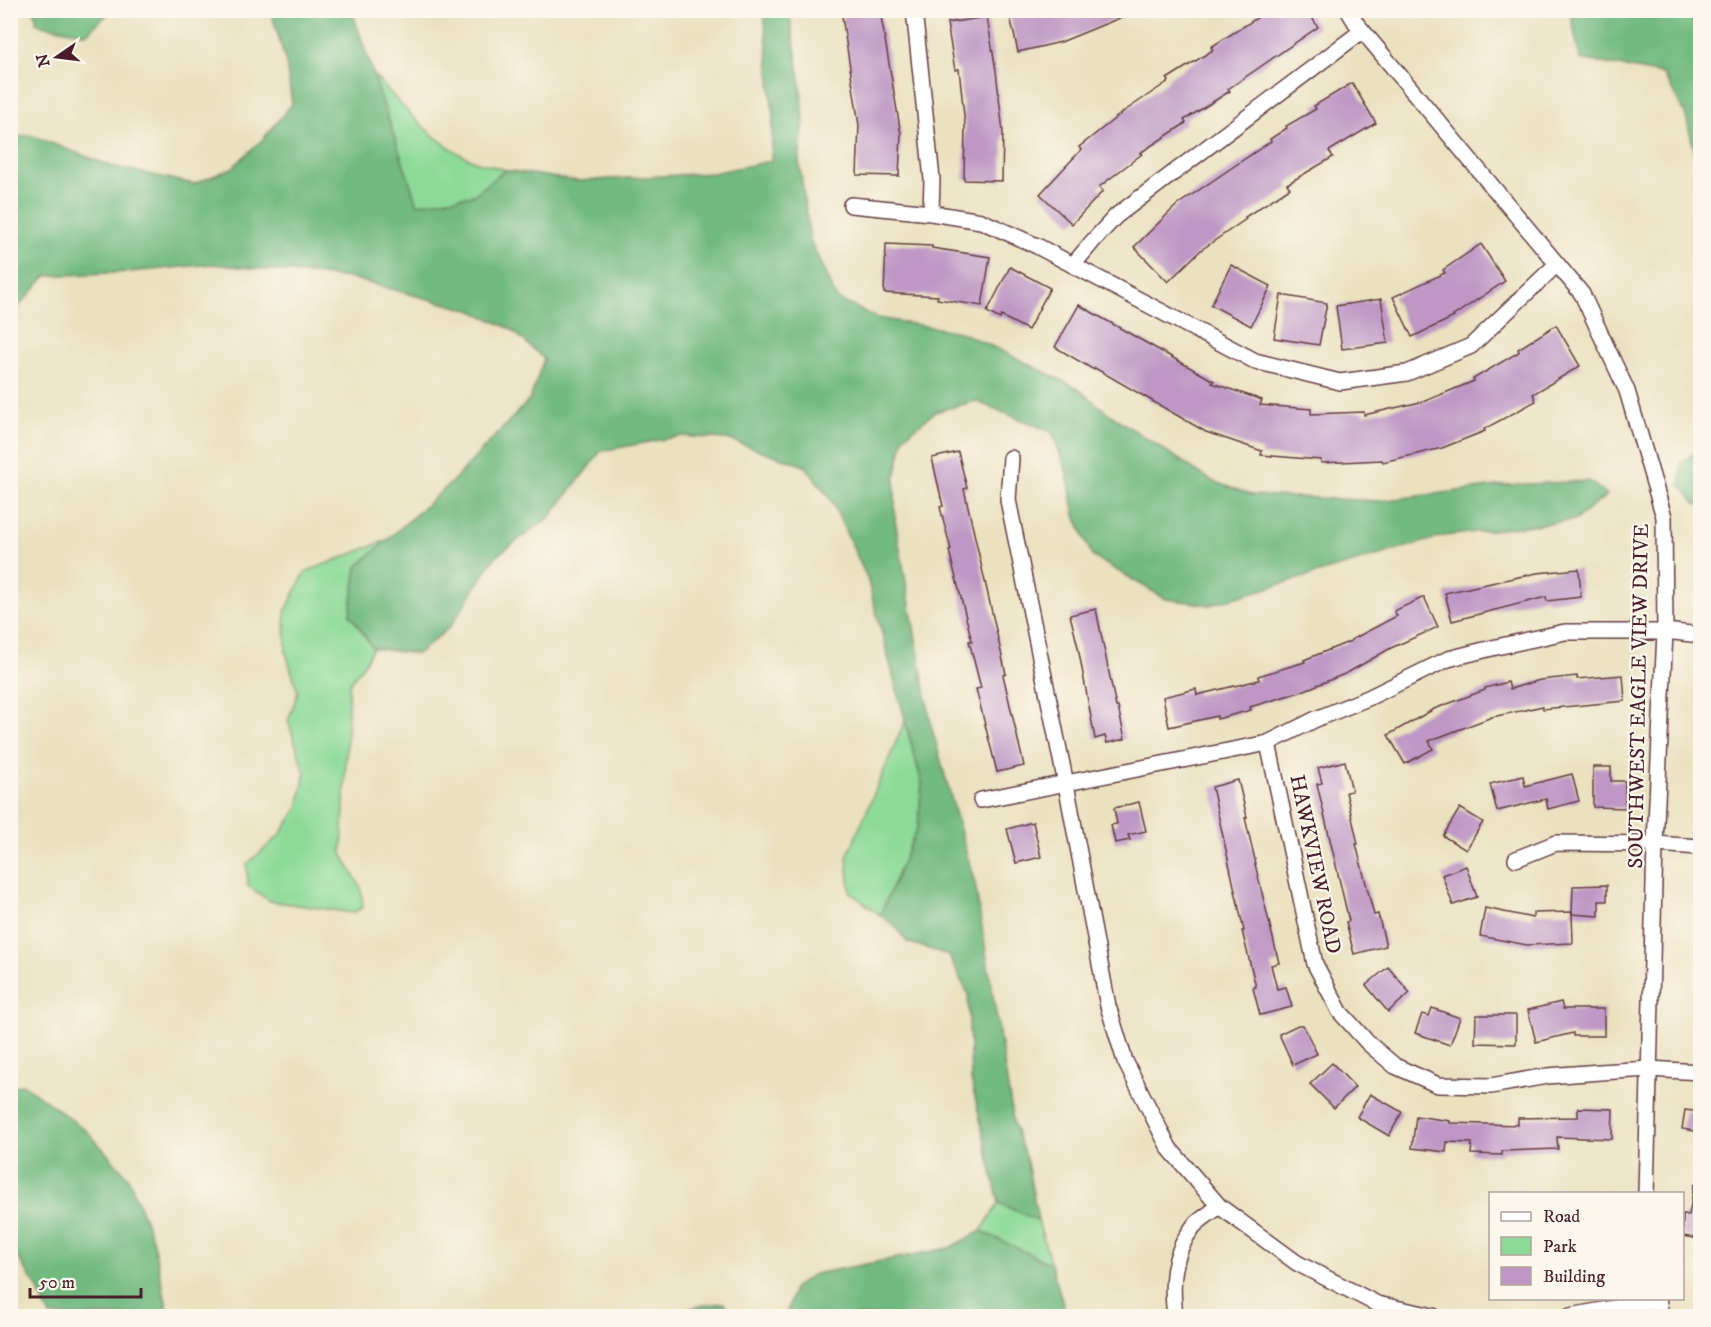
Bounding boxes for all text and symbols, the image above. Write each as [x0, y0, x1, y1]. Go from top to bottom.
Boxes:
north arrow [27, 27, 87, 87]
text: N [32, 52, 55, 69]
street label: SOUTHWEST EAGLE VIEW DRIVE [1623, 523, 1655, 869]
street label: HAWKVIEW ROAD [1283, 772, 1347, 956]
legend [1489, 1192, 1684, 1300]
text: Road [1543, 1206, 1580, 1228]
text: Park [1543, 1236, 1577, 1258]
scale bar [30, 1261, 141, 1299]
text: Building [1543, 1266, 1605, 1288]
text: 50 m [39, 1272, 75, 1294]

